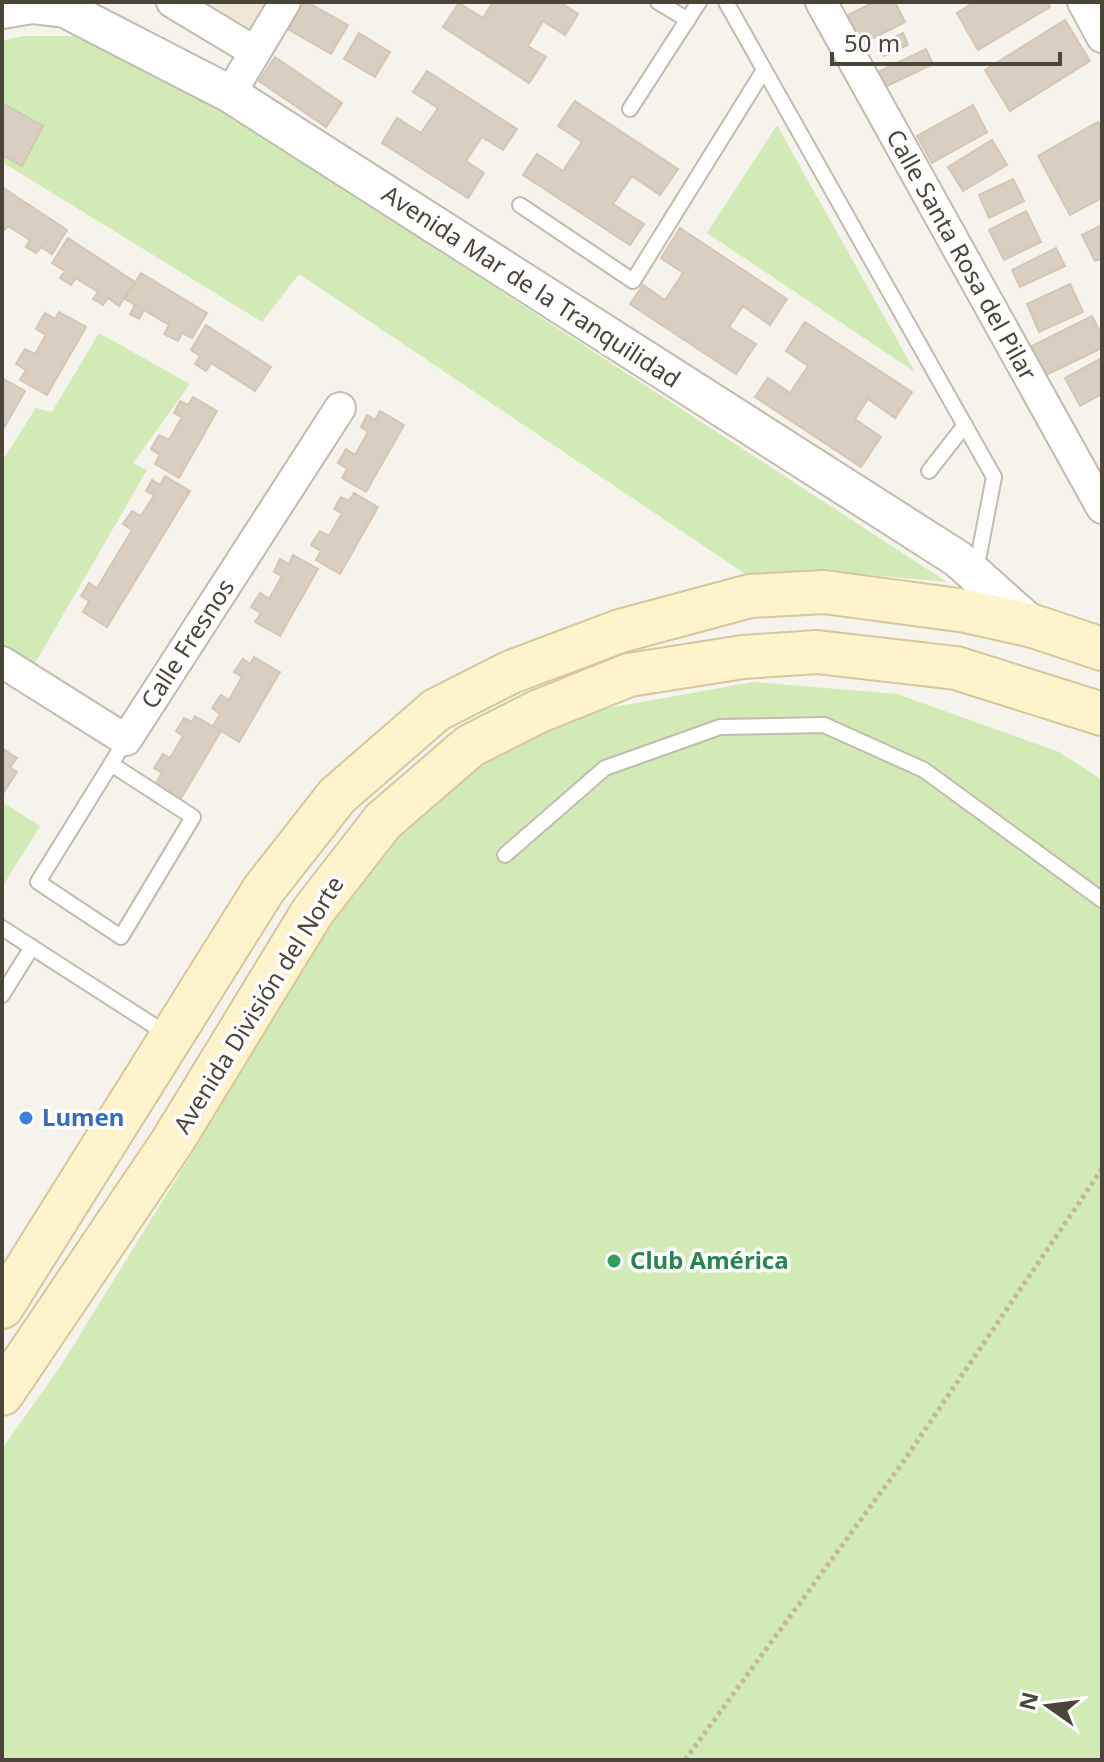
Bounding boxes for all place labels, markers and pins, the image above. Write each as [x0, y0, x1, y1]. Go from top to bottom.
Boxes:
place label: Lumen [42, 1100, 124, 1133]
marker: Lumen [17, 1109, 35, 1127]
place label: Club América [630, 1243, 789, 1276]
marker: Club América [605, 1252, 623, 1270]

